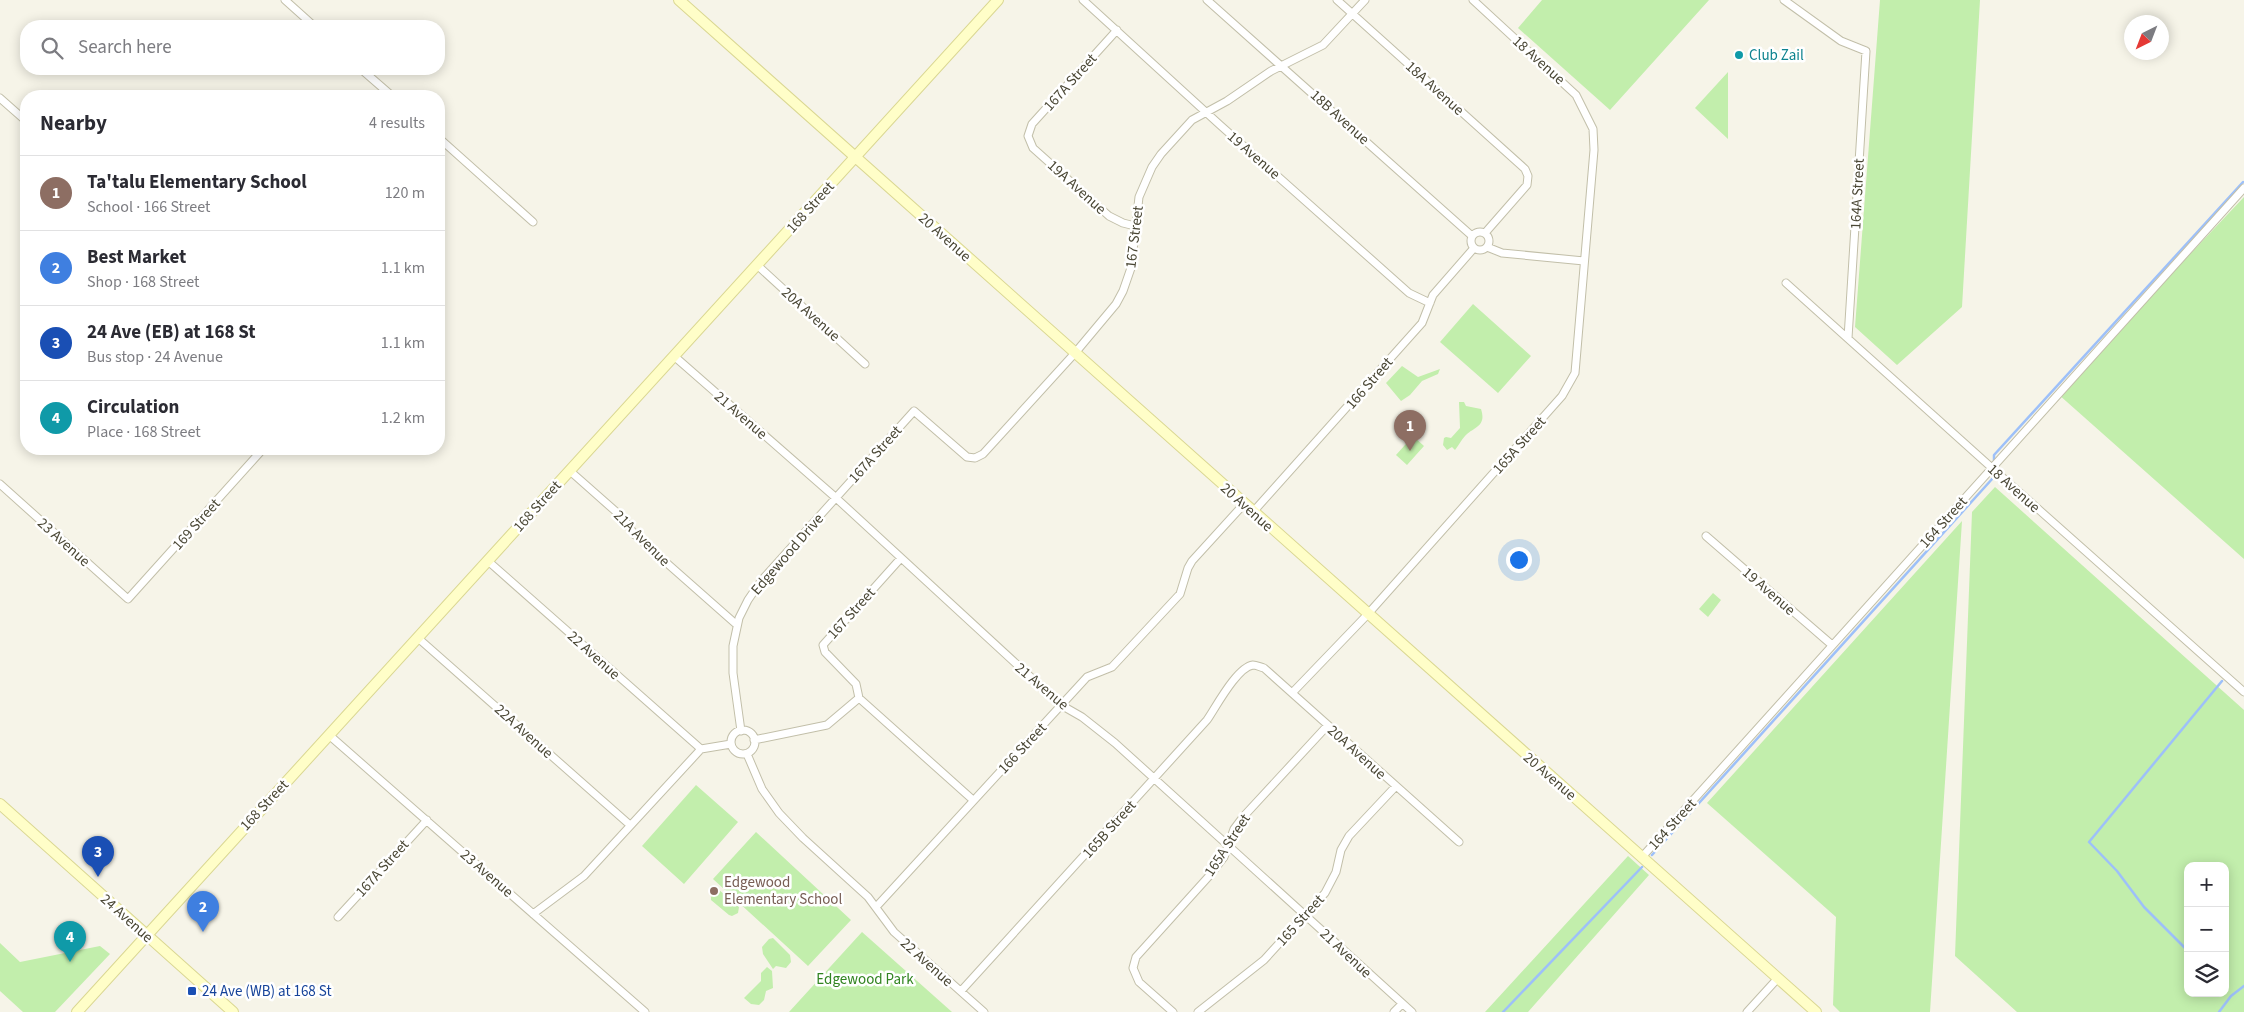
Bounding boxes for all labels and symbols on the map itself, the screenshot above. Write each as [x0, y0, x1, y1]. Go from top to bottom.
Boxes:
north arrow [2124, 15, 2169, 60]
street label: 18 Avenue [1508, 31, 1570, 90]
place label: Club Zail [1749, 45, 1804, 66]
street label: 167A Street [1039, 49, 1102, 116]
marker: Club Zail [1733, 49, 1745, 61]
street label: 18A Avenue [1401, 56, 1469, 120]
street label: 18B Avenue [1306, 85, 1374, 150]
street label: 19 Avenue [1223, 126, 1285, 184]
street label: 19A Avenue [1043, 155, 1111, 219]
street label: 164A Street [1845, 158, 1870, 230]
street label: 168 Street [782, 177, 839, 238]
street label: 167 Street [1120, 205, 1149, 270]
street label: 20 Avenue [914, 208, 976, 267]
street label: 20A Avenue [777, 282, 845, 346]
street label: 166 Street [1341, 353, 1398, 414]
street label: 21 Avenue [710, 386, 772, 444]
pin: 1 [1394, 410, 1426, 451]
street label: 165A Street [1488, 412, 1551, 479]
street label: 167A Street [844, 421, 907, 488]
street label: 18 Avenue [1983, 459, 2045, 518]
street label: 168 Street [509, 476, 566, 537]
street label: 20 Avenue [1216, 478, 1278, 537]
street label: 164 Street [1915, 492, 1972, 553]
street label: 169 Street [168, 494, 225, 555]
street label: 21A Avenue [609, 505, 675, 571]
street label: Edgewood Drive [746, 509, 829, 600]
street label: 23 Avenue [33, 513, 95, 572]
your location [1506, 547, 1532, 573]
street label: 19 Avenue [1738, 562, 1800, 620]
street label: 167 Street [823, 583, 880, 644]
street label: 22 Avenue [563, 626, 625, 685]
street label: 21 Avenue [1010, 658, 1073, 715]
street label: 22A Avenue [490, 699, 558, 763]
street label: 166 Street [993, 718, 1052, 779]
street label: 20A Avenue [1323, 720, 1391, 784]
street label: 20 Avenue [1519, 747, 1581, 805]
street label: 168 Street [235, 775, 294, 836]
street label: 164 Street [1644, 794, 1701, 855]
street label: 165B Street [1078, 796, 1141, 863]
street label: 165A Street [1199, 810, 1256, 881]
street label: 167A Street [351, 835, 414, 902]
pin: 3 [82, 836, 114, 877]
street label: 23 Avenue [456, 844, 518, 902]
place label: Edgewood Elementary School [724, 872, 842, 910]
marker: Edgewood Elementary School [708, 885, 720, 897]
street label: 24 Avenue [96, 889, 158, 948]
street label: 165 Street [1272, 890, 1329, 951]
pin: 2 [187, 891, 219, 932]
pin: 4 [54, 921, 86, 962]
street label: 21 Avenue [1315, 924, 1376, 983]
street label: 22 Avenue [896, 933, 958, 992]
park label: Edgewood Park [816, 969, 914, 990]
place label: 24 Ave (WB) at 168 St [202, 981, 332, 1002]
marker: 24 Ave (WB) at 168 St [186, 985, 198, 997]

